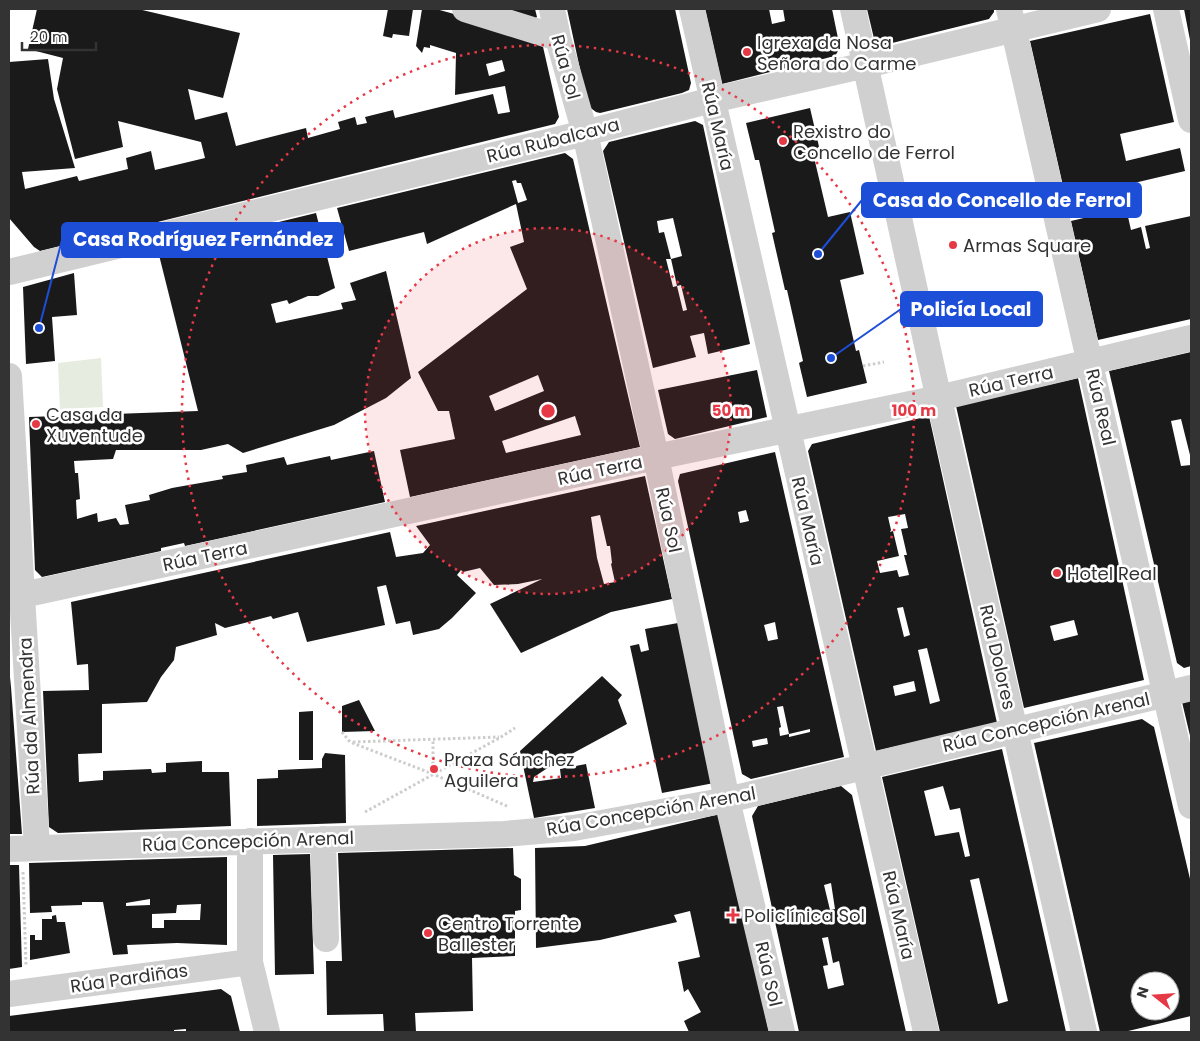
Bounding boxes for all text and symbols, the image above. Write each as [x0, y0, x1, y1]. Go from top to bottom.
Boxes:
scale bar [22, 20, 96, 52]
text: 20 m [30, 26, 68, 47]
place label: Igrexa da Nosa Señora do Carme [757, 30, 916, 76]
street label: Rúa Sol [545, 32, 587, 102]
marker: Igrexa da Nosa Señora do Carme [741, 46, 753, 58]
street label: Rúa María [696, 79, 740, 173]
street label: Rúa Rubalcava [484, 111, 622, 169]
place label: Rexistro do Concello de Ferrol [793, 119, 955, 165]
marker: Rexistro do Concello de Ferrol [777, 135, 789, 147]
callout: Casa do Concello de Ferrol [862, 183, 1141, 217]
text: Casa do Concello de Ferrol [873, 187, 1131, 214]
callout: Casa Rodríguez Fernández [62, 223, 343, 257]
text: Casa Rodríguez Fernández [73, 226, 333, 253]
place label: Armas Square [963, 233, 1091, 258]
marker: Armas Square [947, 239, 959, 251]
callout: Policía Local [901, 292, 1042, 326]
text: Policía Local [911, 296, 1031, 323]
street label: Rúa Terra [966, 359, 1056, 403]
street label: Rúa Real [1080, 366, 1122, 448]
text: 50 m [712, 400, 750, 421]
text: 100 m [892, 400, 936, 421]
place label: Casa da Xuventude [46, 402, 143, 448]
centre of rings [539, 402, 557, 420]
marker: Casa da Xuventude [30, 418, 42, 430]
street label: Rúa Terra [555, 449, 645, 491]
street label: Rúa María [786, 474, 830, 568]
street label: Rúa Sol [650, 485, 688, 555]
street label: Rúa Terra [160, 535, 250, 577]
place label: Hotel Real [1067, 561, 1157, 586]
marker: Hotel Real [1051, 567, 1063, 579]
street label: Rúa Dolores [974, 602, 1022, 712]
street label: Rúa da Almendra [12, 637, 46, 795]
street label: Rúa Concepción Arenal [940, 686, 1152, 758]
place label: Praza Sánchez Aguilera [444, 747, 575, 793]
marker: Praza Sánchez Aguilera [428, 763, 440, 775]
street label: Rúa Concepción Arenal [544, 780, 758, 842]
street label: Rúa Concepción Arenal [142, 825, 354, 857]
street label: Rúa María [877, 868, 921, 962]
place label: Policlínica Sol [744, 903, 865, 928]
marker: Policlínica Sol [726, 908, 740, 922]
place label: Centro Torrente Ballester [438, 911, 579, 957]
marker: Centro Torrente Ballester [422, 927, 434, 939]
street label: Rúa Sol [749, 939, 789, 1009]
street label: Rúa Pardiñas [69, 957, 189, 999]
north arrow [1130, 971, 1180, 1021]
text: N [1131, 984, 1154, 1000]

